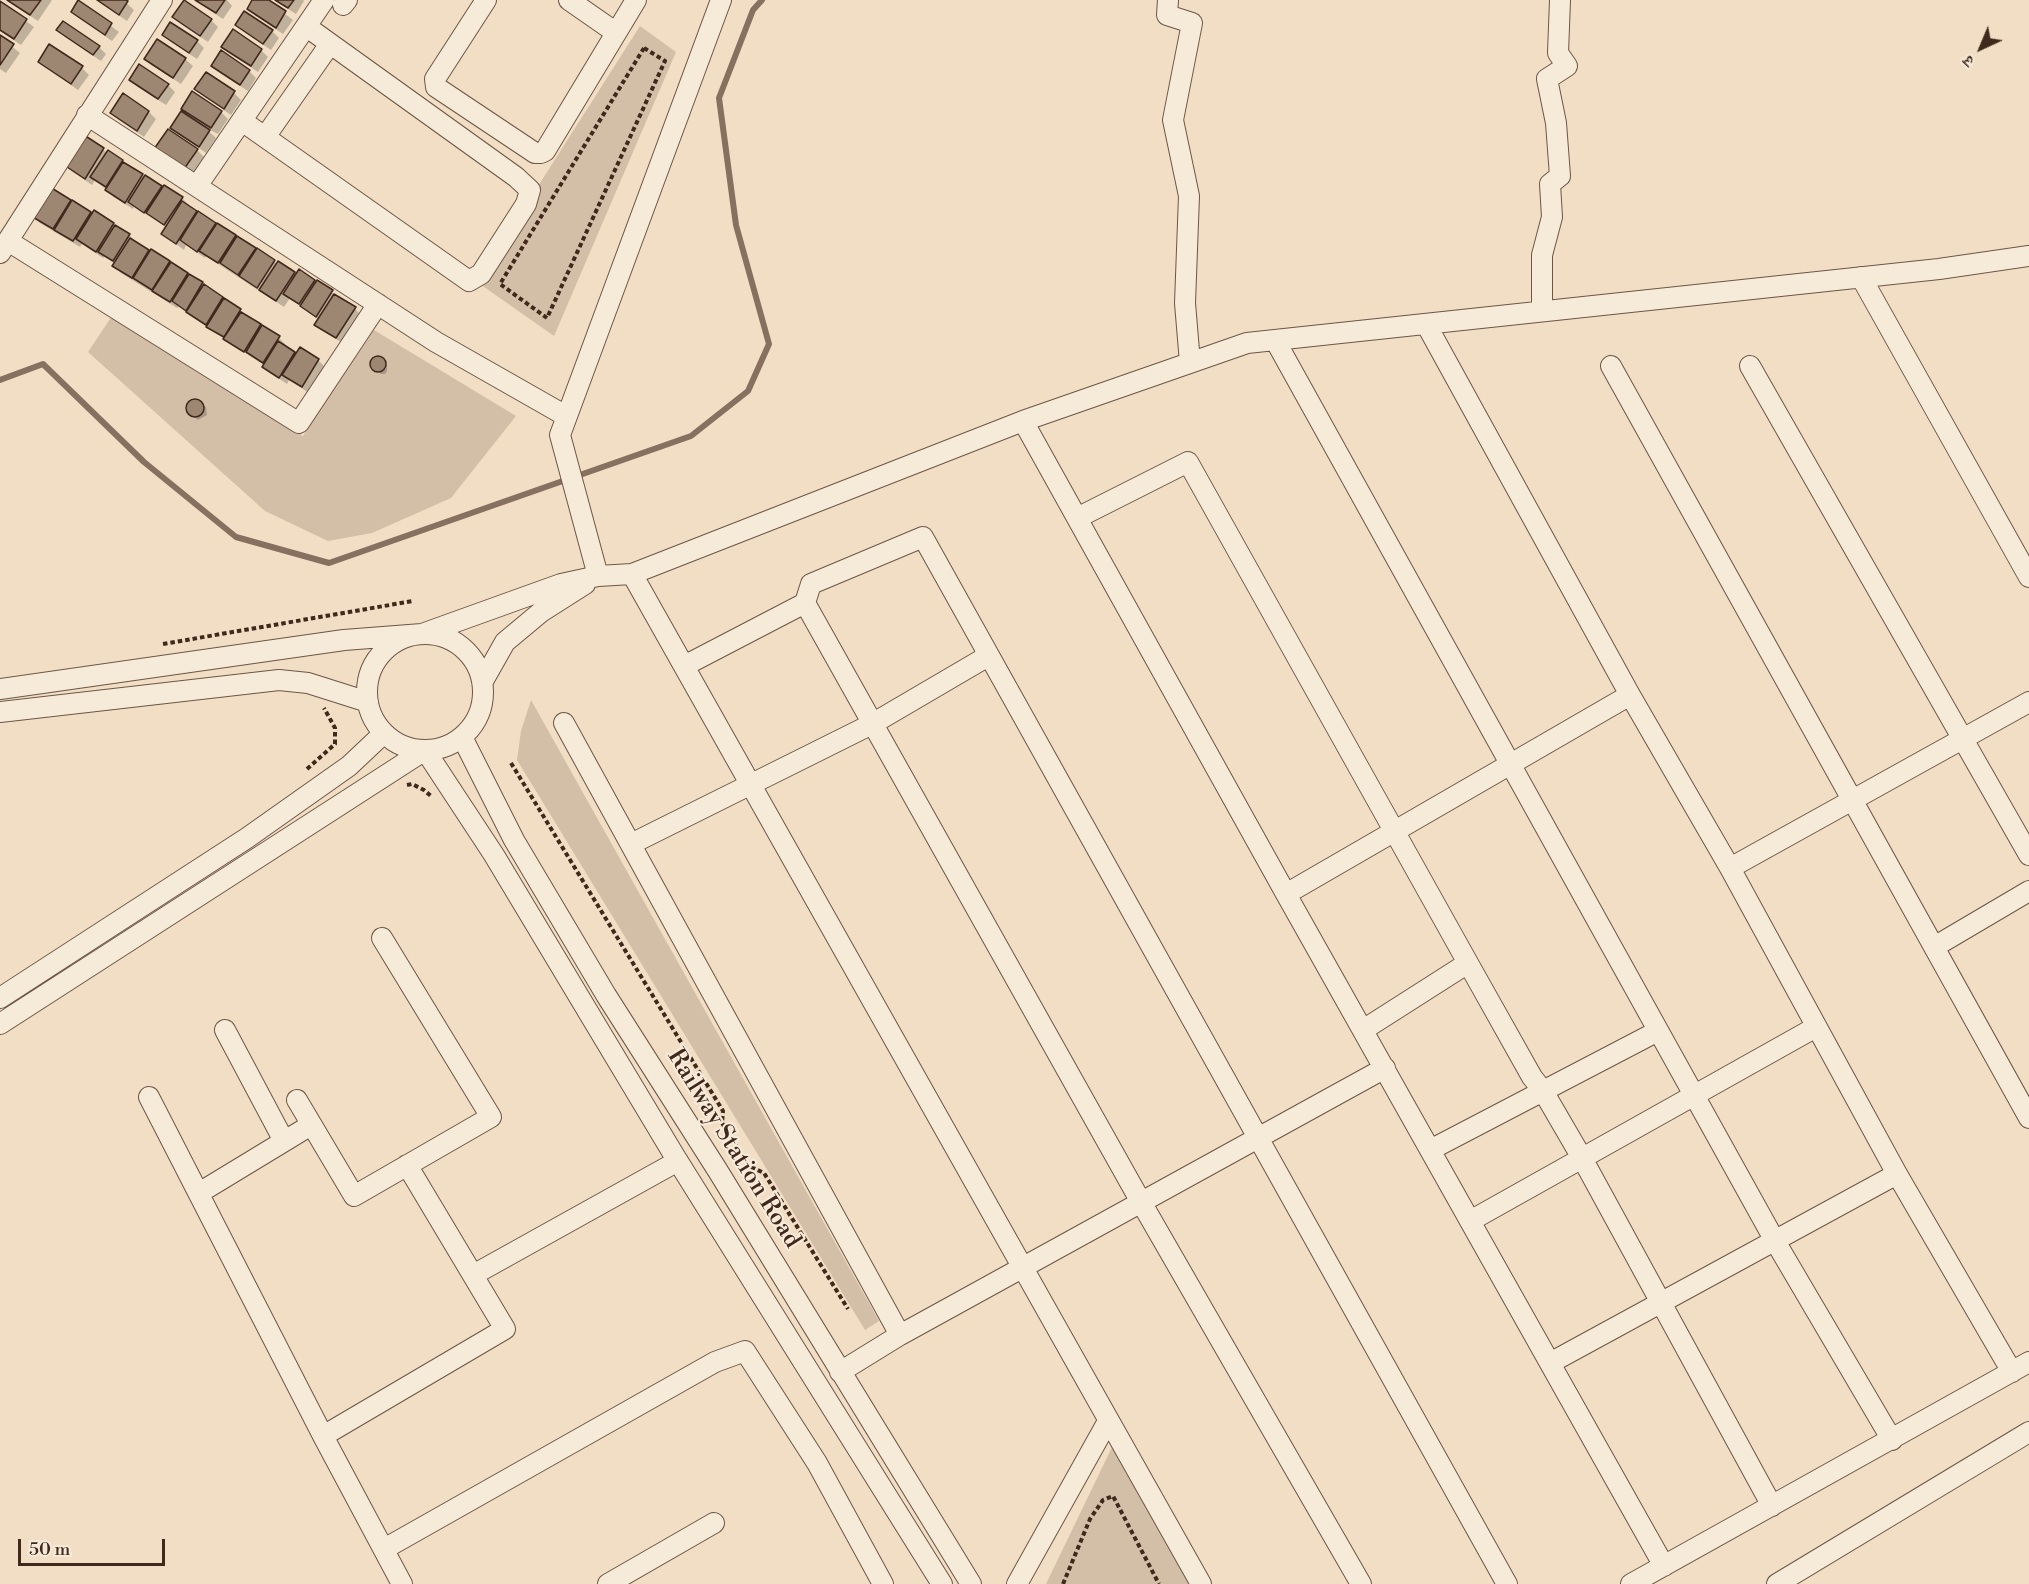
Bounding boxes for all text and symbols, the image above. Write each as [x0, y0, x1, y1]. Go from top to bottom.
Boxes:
north arrow [1951, 18, 2011, 78]
text: उ [1959, 51, 1978, 71]
street label: Railway Station Road [660, 1044, 806, 1254]
scale bar [21, 1527, 168, 1565]
text: 50 m [29, 1538, 70, 1561]

